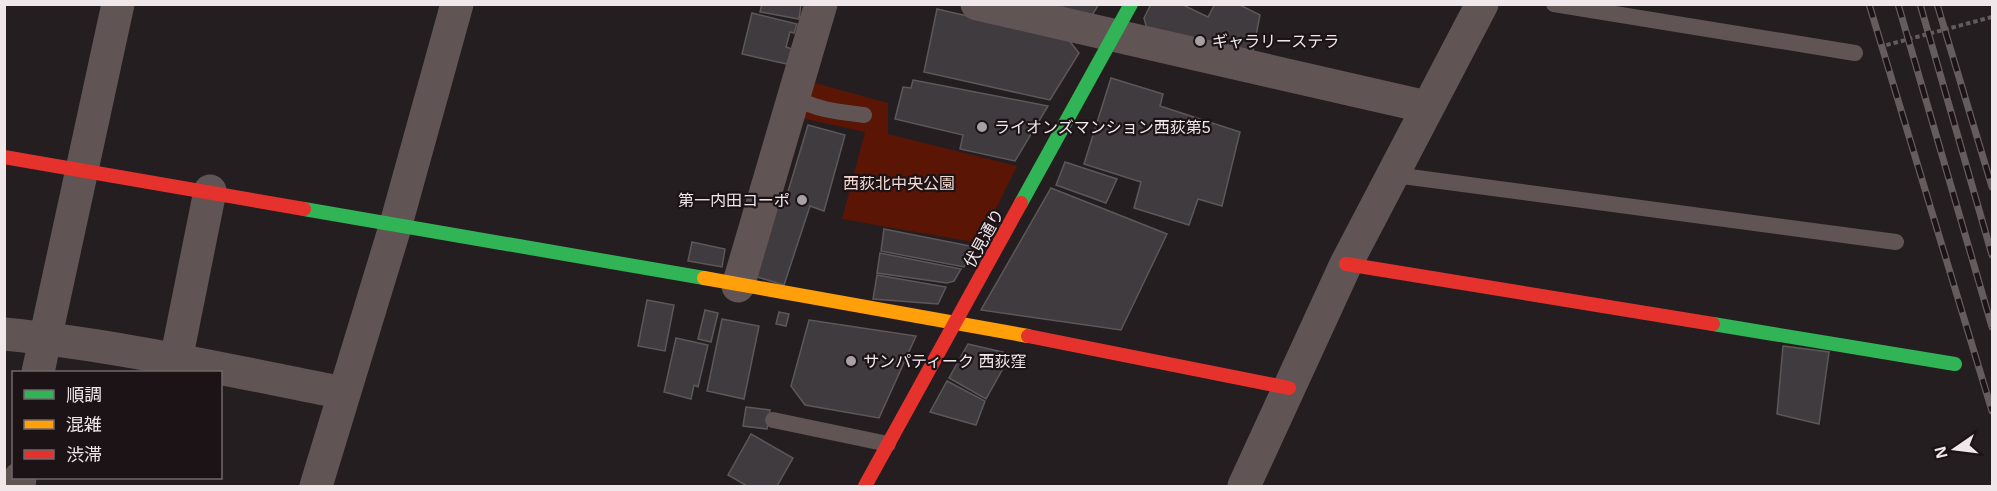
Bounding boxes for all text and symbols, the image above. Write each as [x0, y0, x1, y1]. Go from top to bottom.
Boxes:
place label: ギャラリーステラ [1212, 33, 1339, 50]
marker: ギャラリーステラ [1193, 34, 1207, 48]
place label: ライオンズマンション西荻第5 [994, 119, 1211, 136]
marker: ライオンズマンション西荻第5 [975, 120, 989, 134]
park label: 西荻北中央公園 [843, 175, 955, 192]
place label: 第一内田コーポ [678, 192, 790, 209]
marker: 第一内田コーポ [795, 193, 809, 207]
street label: 伏見通り [961, 206, 1007, 270]
place label: サンパティーク 西荻窪 [863, 353, 1027, 370]
marker: サンパティーク 西荻窪 [844, 354, 858, 368]
legend [12, 371, 222, 479]
text: 順調 [66, 385, 102, 405]
text: 混雑 [66, 415, 102, 435]
north arrow [1925, 419, 1985, 479]
text: 渋滞 [66, 445, 102, 465]
text: N [1931, 445, 1951, 460]

